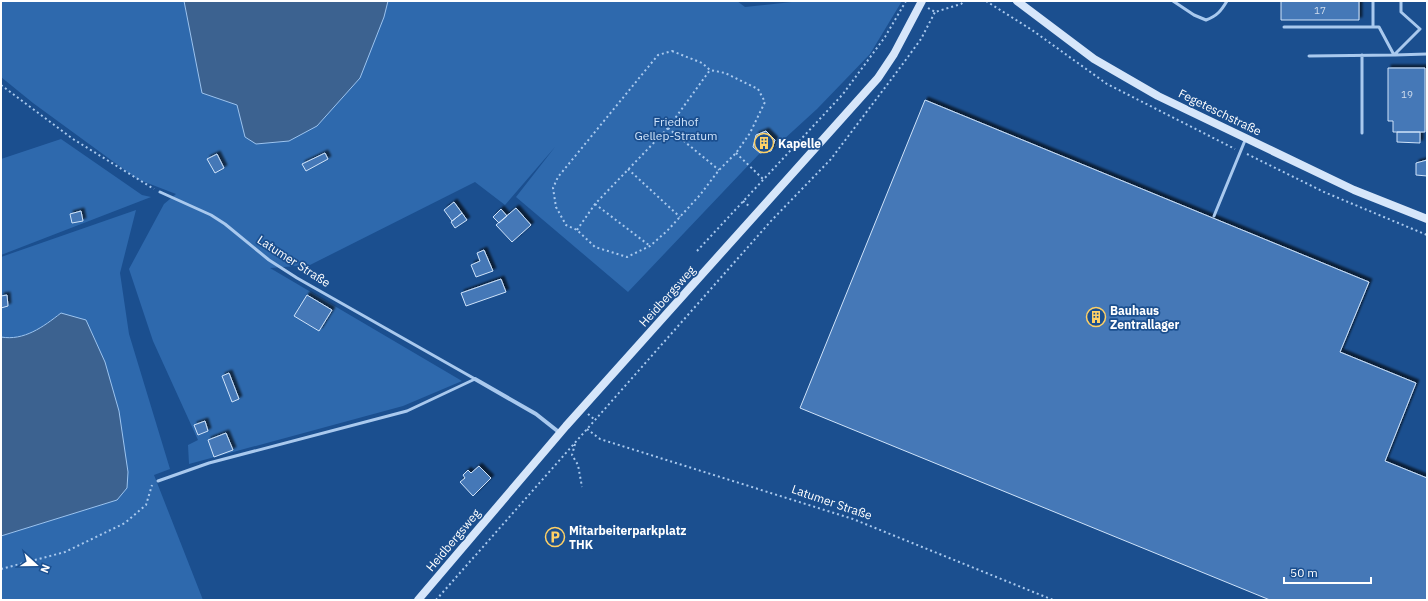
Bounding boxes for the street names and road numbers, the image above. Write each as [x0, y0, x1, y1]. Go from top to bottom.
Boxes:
street label: Fegeteschstraße [1176, 85, 1264, 139]
street label: Latumer Straße [255, 232, 334, 290]
street label: Heidbergsweg [636, 262, 699, 330]
street label: Latumer Straße [790, 481, 875, 523]
street label: Heidbergsweg [423, 505, 484, 574]

